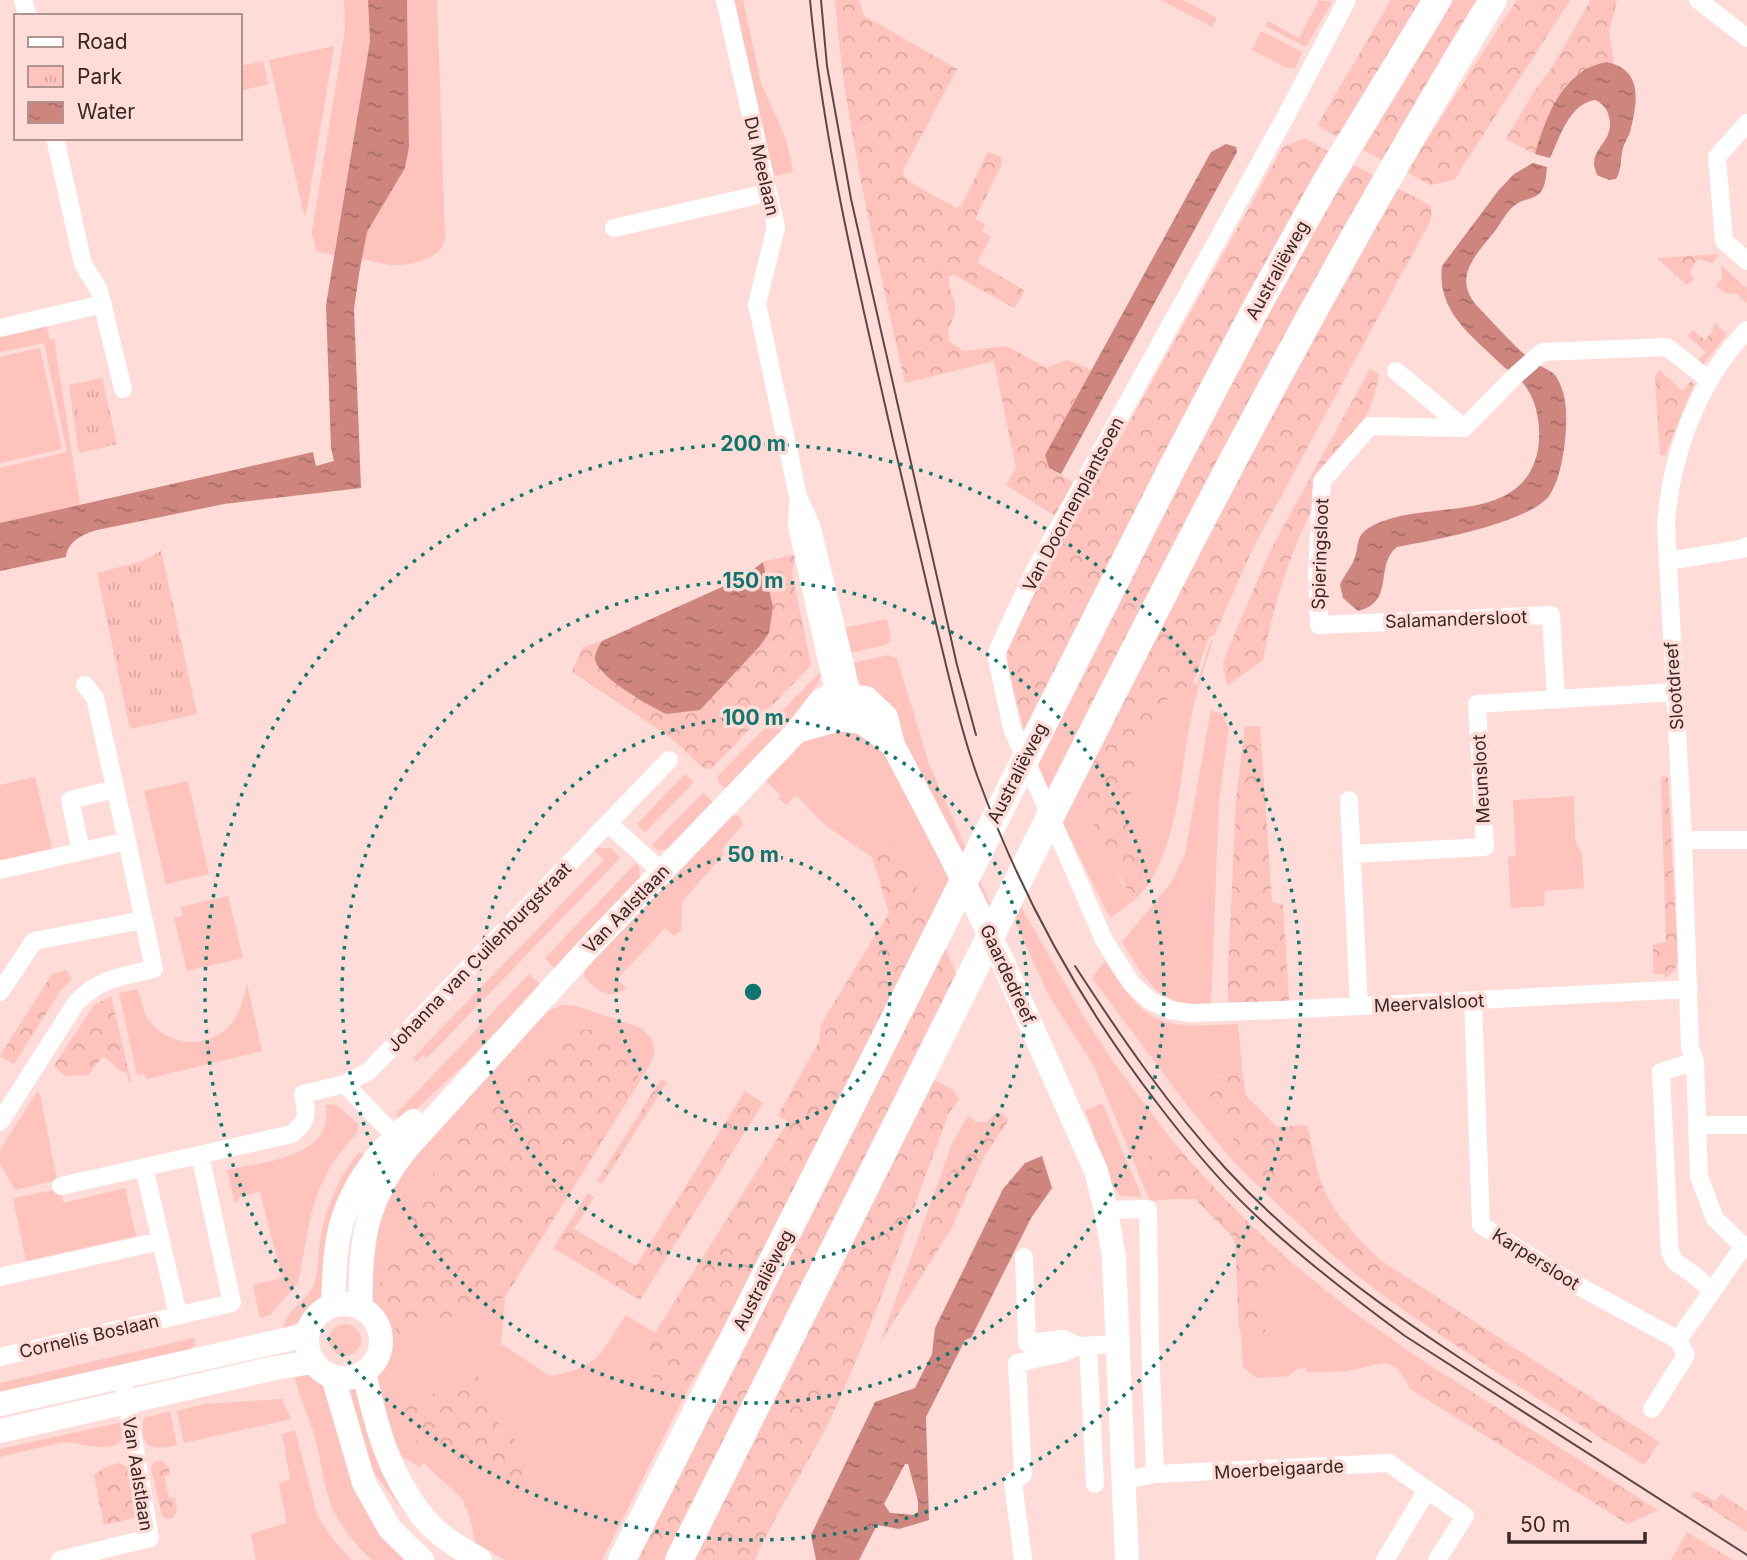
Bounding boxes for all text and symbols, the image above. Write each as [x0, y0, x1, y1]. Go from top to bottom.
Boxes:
legend [14, 14, 242, 140]
text: Road [77, 29, 128, 54]
text: Park [77, 64, 122, 89]
text: Water [77, 99, 135, 124]
street label: Du Meelaan [740, 114, 784, 218]
street label: Australiëweg [1241, 217, 1313, 323]
street label: Van Doornenplantsoen [1018, 413, 1128, 595]
text: 200 m [720, 431, 786, 456]
street label: Spieringsloot [1308, 498, 1332, 610]
text: 150 m [723, 568, 783, 593]
street label: Salamandersloot [1385, 606, 1528, 632]
street label: Slootdreef [1660, 641, 1688, 731]
text: 100 m [722, 705, 784, 730]
street label: Australiëweg [983, 719, 1051, 827]
street label: Meunsloot [1468, 734, 1494, 824]
text: 50 m [727, 842, 779, 867]
street label: Johanna van Cuilenburgstraat [383, 858, 575, 1056]
street label: Van Aalstlaan [579, 860, 673, 958]
street label: Gaardedreef [976, 921, 1040, 1027]
centre of rings [741, 980, 765, 1004]
street label: Meervalsloot [1373, 990, 1485, 1016]
street label: Karpersloot [1489, 1224, 1584, 1294]
street label: Australiëweg [729, 1226, 797, 1334]
street label: Cornelis Boslaan [17, 1310, 161, 1362]
street label: Van Aalstlaan [119, 1416, 157, 1532]
street label: Moerbeigaarde [1214, 1455, 1344, 1483]
scale bar [1509, 1500, 1646, 1544]
text: 50 m [1520, 1512, 1570, 1537]

